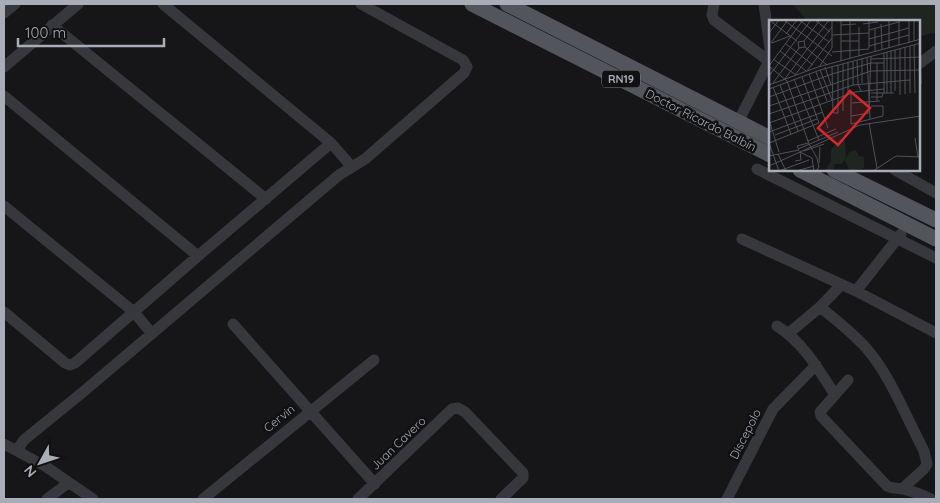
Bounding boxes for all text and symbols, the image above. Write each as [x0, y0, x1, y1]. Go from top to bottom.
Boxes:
scale bar [18, 15, 164, 47]
inset map [769, 20, 920, 171]
text: 100 m [25, 23, 66, 42]
road number: RN19 [602, 70, 640, 88]
street label: Doctor Ricardo Balbín [643, 86, 759, 154]
street label: Cervin [260, 401, 298, 435]
street label: Discepolo [726, 406, 764, 462]
street label: Juan Cavero [367, 413, 429, 473]
north arrow [15, 438, 65, 488]
text: N [20, 462, 40, 481]

